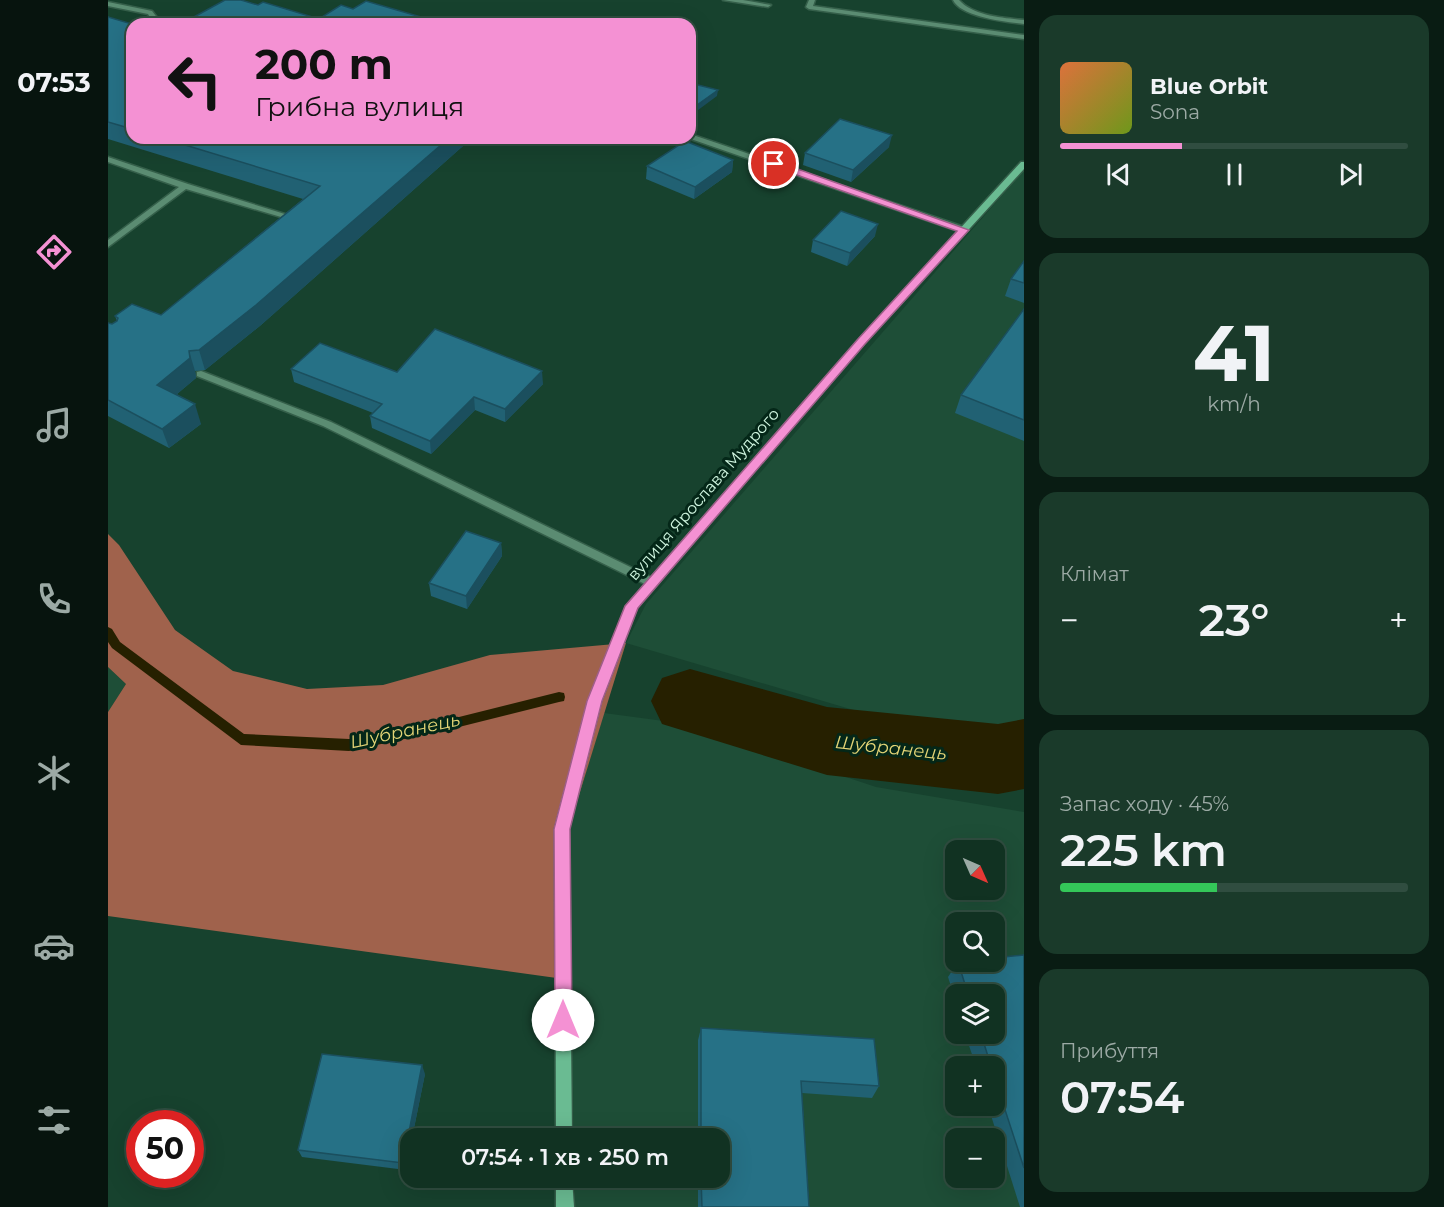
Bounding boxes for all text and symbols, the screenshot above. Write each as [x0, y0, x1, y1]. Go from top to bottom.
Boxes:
text: 200 m [255, 38, 393, 90]
icon: left [156, 42, 234, 120]
text: 07:53 [17, 66, 91, 99]
text: Blue Orbit [1150, 73, 1268, 100]
text: Грибна вулиця [255, 90, 464, 123]
text: Sona [1150, 100, 1200, 124]
pin [748, 138, 799, 189]
icon: arrive [757, 147, 790, 180]
icon: previous [1102, 158, 1135, 191]
icon: pause [1218, 158, 1251, 191]
icon: next [1334, 158, 1367, 191]
icon: directions [33, 231, 75, 273]
text: 41 [1193, 305, 1275, 401]
text: km/h [1207, 392, 1261, 416]
icon: music [33, 404, 75, 446]
street label: вулиця Ярослава Мудрого [624, 405, 783, 584]
text: Клімат [1060, 562, 1129, 586]
icon: phone [33, 578, 75, 620]
text: 23° [1199, 592, 1269, 647]
text: − [1060, 600, 1079, 640]
text: + [1389, 600, 1408, 640]
water label: Шубранець [348, 709, 462, 753]
water label: Шубранець [834, 731, 948, 765]
icon: climate [33, 752, 75, 794]
text: Запас ходу · 45% [1060, 792, 1229, 816]
text: 225 km [1060, 822, 1227, 877]
north arrow [945, 840, 1005, 900]
map controls [945, 840, 1005, 1188]
button: search [945, 912, 1005, 972]
icon: car [33, 925, 75, 967]
button: layers [945, 984, 1005, 1044]
position arrow [531, 988, 595, 1052]
text: Прибуття [1060, 1039, 1159, 1063]
button: + [945, 1056, 1005, 1116]
text: 07:54 [1060, 1069, 1184, 1124]
icon: filters [33, 1099, 75, 1141]
speed limit sign: 50 [126, 1110, 204, 1188]
button: − [945, 1128, 1005, 1188]
text: 07:54 · 1 хв · 250 m [461, 1144, 669, 1171]

